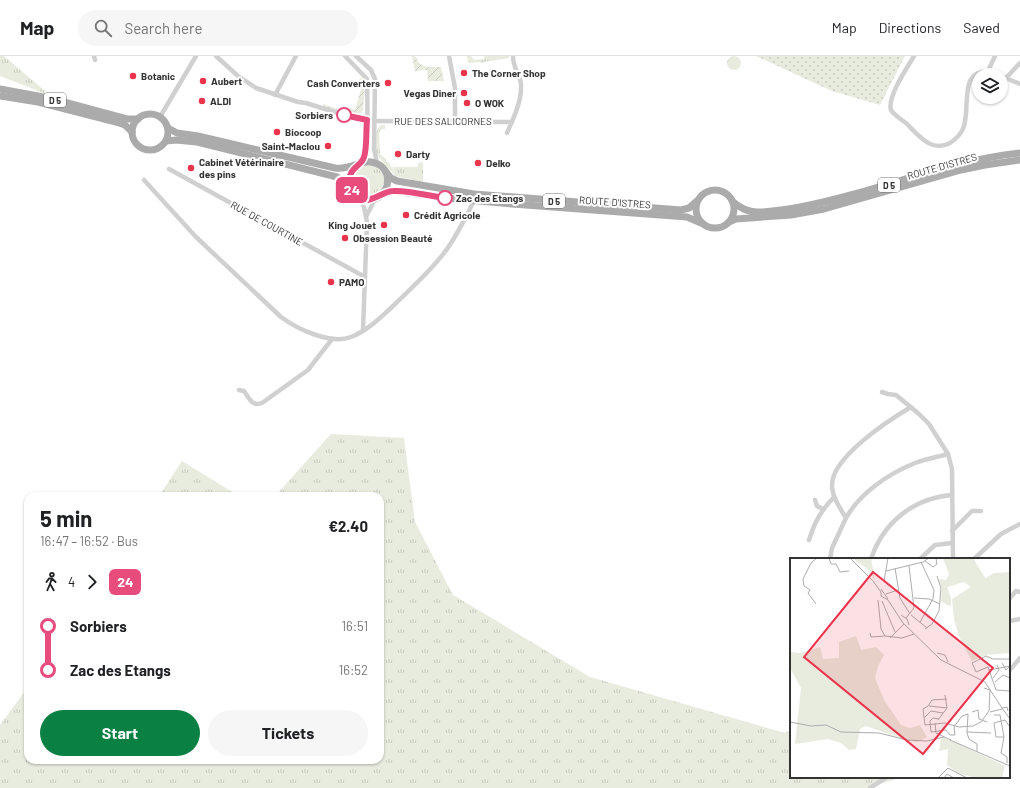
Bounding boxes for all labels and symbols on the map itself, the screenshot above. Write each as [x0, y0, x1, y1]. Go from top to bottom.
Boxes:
place label: The Corner Shop [472, 67, 546, 79]
marker: The Corner Shop [459, 68, 469, 78]
place label: Botanic [141, 70, 176, 82]
marker: Botanic [128, 71, 138, 81]
place label: Aubert [211, 75, 242, 87]
marker: Aubert [198, 76, 208, 86]
place label: Cash Converters [307, 77, 380, 89]
marker: Cash Converters [383, 78, 393, 88]
place label: Vegas Diner [404, 87, 456, 99]
marker: Vegas Diner [459, 88, 469, 98]
road number: D 5 [44, 93, 66, 107]
place label: ALDI [210, 95, 232, 107]
marker: ALDI [197, 96, 207, 106]
place label: O WOK [475, 97, 505, 109]
marker: O WOK [462, 98, 472, 108]
marker: Sorbiers [336, 107, 352, 123]
place label: Sorbiers [295, 109, 333, 121]
street label: RUE DES SALICORNES [394, 115, 492, 127]
place label: Biocoop [285, 126, 322, 138]
marker: Biocoop [272, 127, 282, 137]
place label: Saint-Maclou [262, 140, 320, 152]
marker: Saint-Maclou [323, 141, 333, 151]
place label: Darty [406, 148, 430, 160]
marker: Darty [393, 149, 403, 159]
street label: ROUTE D'ISTRES [906, 150, 978, 182]
place label: Cabinet Vétérinaire des pins [199, 156, 285, 180]
place label: Delko [486, 157, 511, 169]
marker: Delko [473, 158, 483, 168]
marker: Cabinet Vétérinaire des pins [186, 163, 196, 173]
line badge: 24 [334, 177, 370, 203]
road number: D 5 [878, 178, 900, 192]
marker: Zac des Etangs [437, 190, 453, 206]
place label: Zac des Etangs [456, 192, 523, 204]
road number: D 5 [543, 194, 565, 208]
street label: ROUTE D'ISTRES [579, 194, 651, 211]
street label: RUE DE COURTINE [229, 198, 305, 248]
place label: Crédit Agricole [414, 209, 481, 221]
marker: Crédit Agricole [401, 210, 411, 220]
place label: King Jouet [328, 219, 376, 231]
marker: King Jouet [379, 220, 389, 230]
place label: Obsession Beauté [353, 232, 433, 244]
marker: Obsession Beauté [340, 233, 350, 243]
place label: PAMO [339, 276, 364, 288]
marker: PAMO [326, 277, 336, 287]
inset map [790, 558, 1010, 778]

